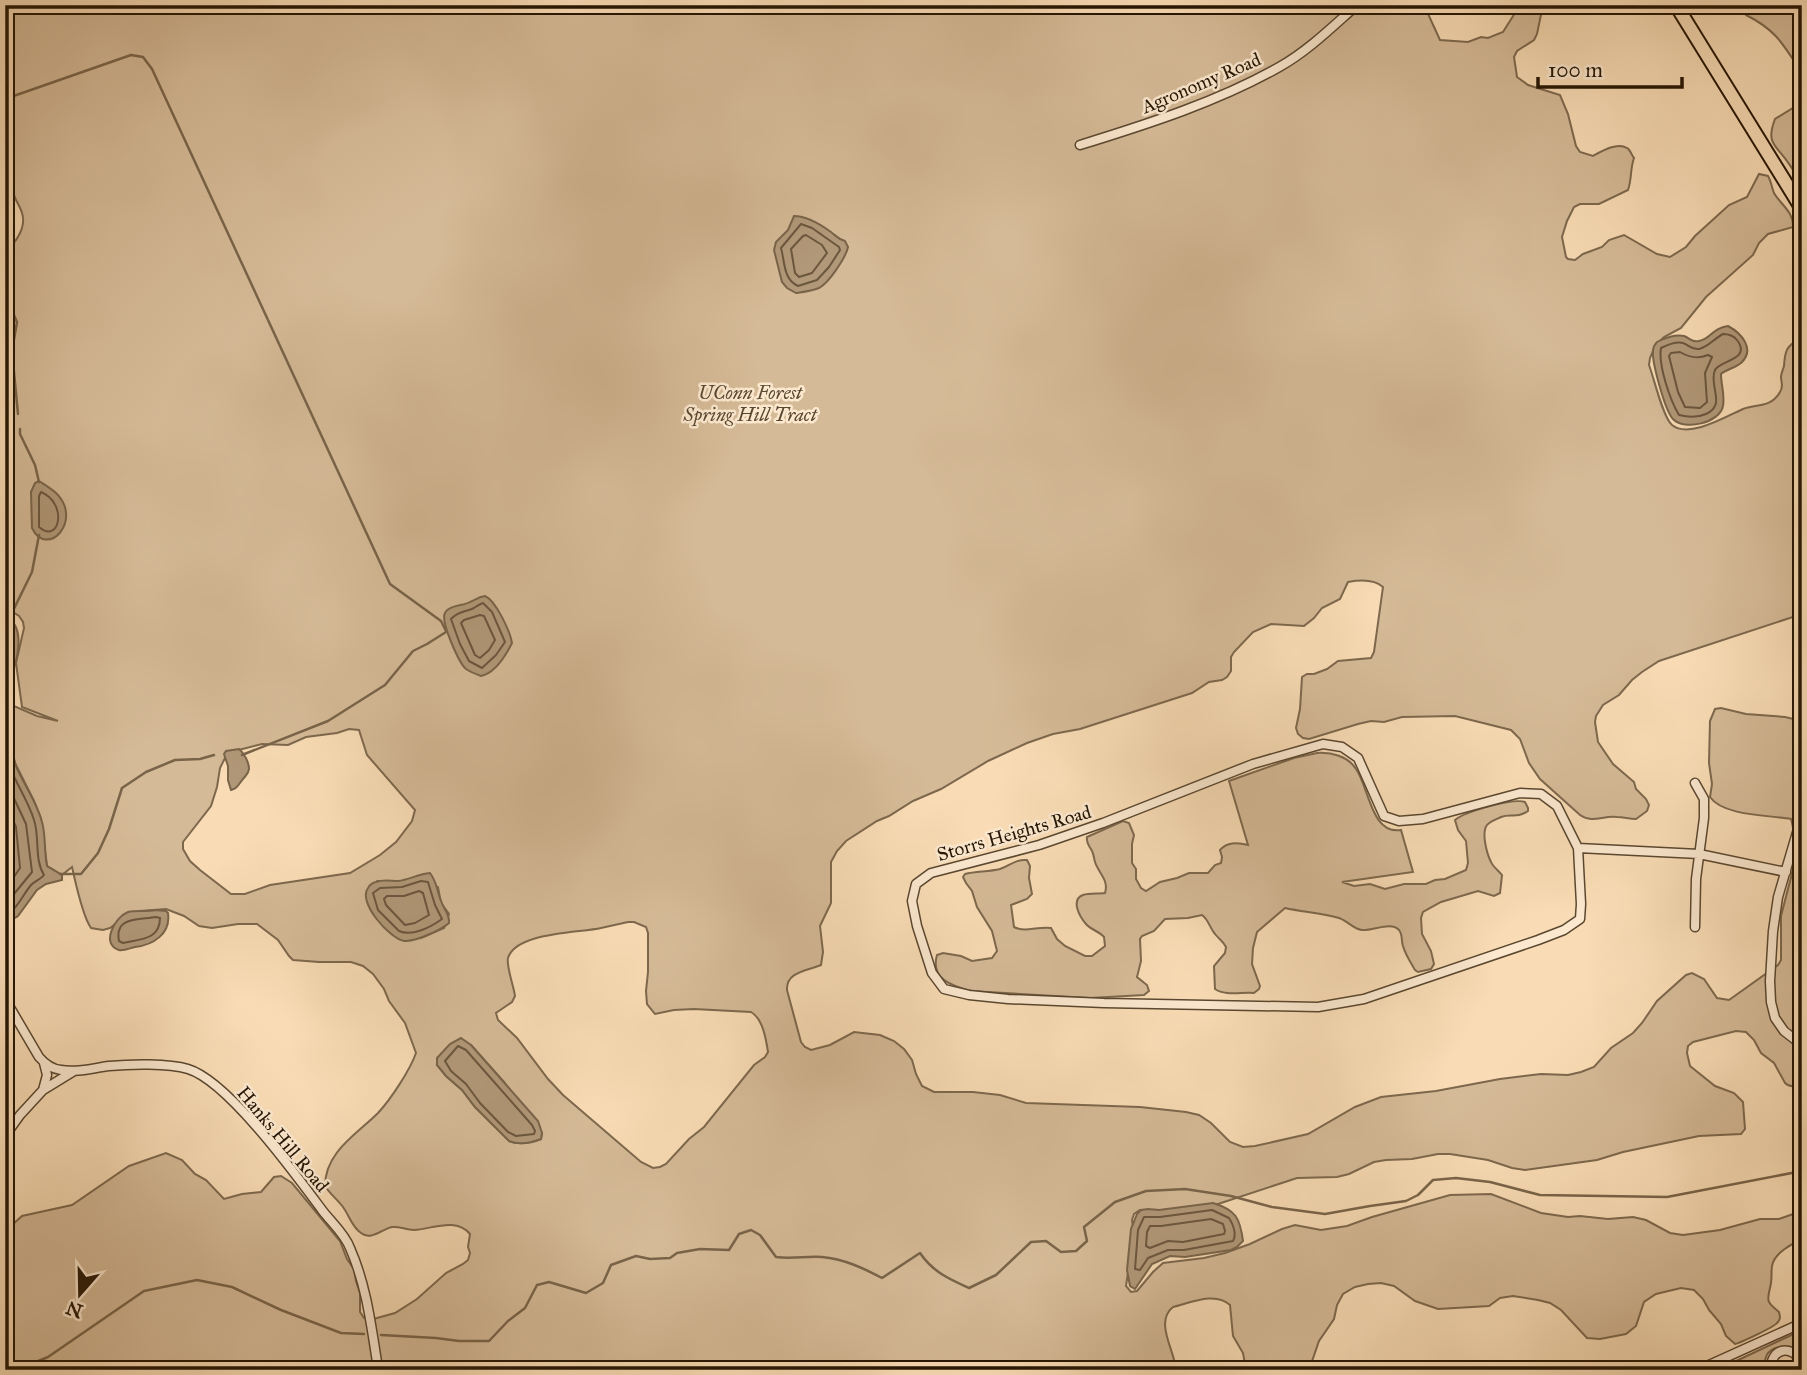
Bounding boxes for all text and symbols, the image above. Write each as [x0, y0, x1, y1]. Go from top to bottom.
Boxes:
scale bar [1538, 46, 1681, 90]
street label: Agronomy Road [1137, 47, 1265, 120]
text: 100 m [1548, 57, 1603, 83]
park label: UConn Forest Spring Hill Tract [682, 381, 818, 427]
street label: Storrs Heights Road [934, 800, 1095, 867]
street label: Hanks Hill Road [232, 1081, 334, 1197]
north arrow [46, 1260, 116, 1330]
text: N [63, 1296, 86, 1323]

